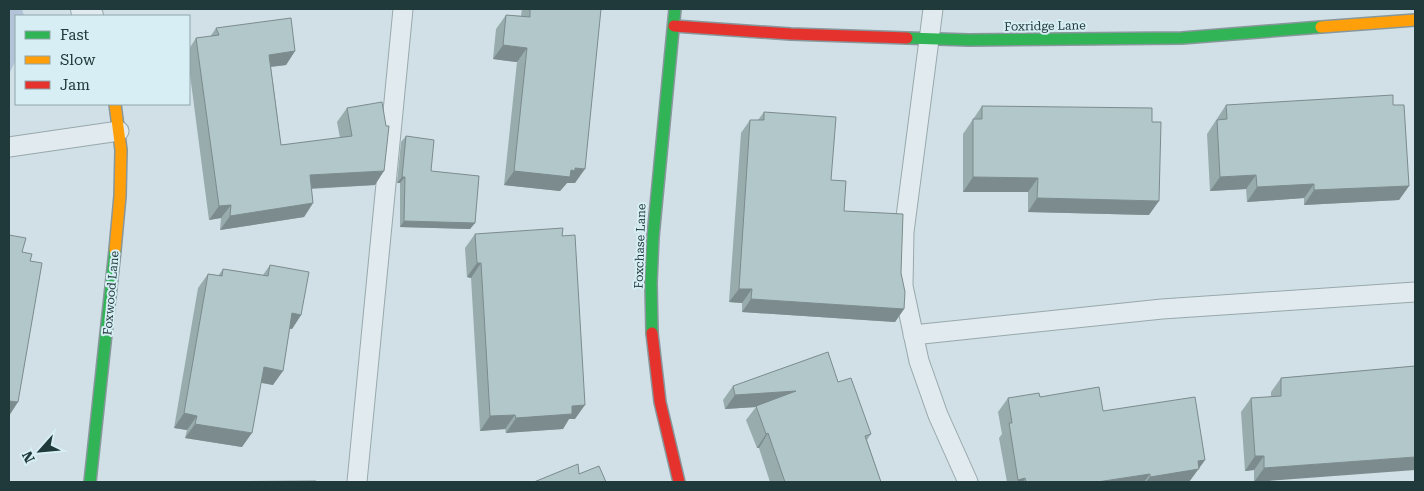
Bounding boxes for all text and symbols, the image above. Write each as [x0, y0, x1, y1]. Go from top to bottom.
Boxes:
legend [15, 15, 190, 105]
street label: Foxridge Lane [1004, 18, 1086, 34]
text: Fast [60, 26, 90, 44]
text: Slow [60, 51, 96, 69]
text: Jam [60, 76, 90, 94]
street label: Foxchase Lane [632, 203, 648, 289]
street label: Foxwood Lane [100, 250, 122, 336]
north arrow [15, 426, 65, 476]
text: N [19, 448, 38, 465]

